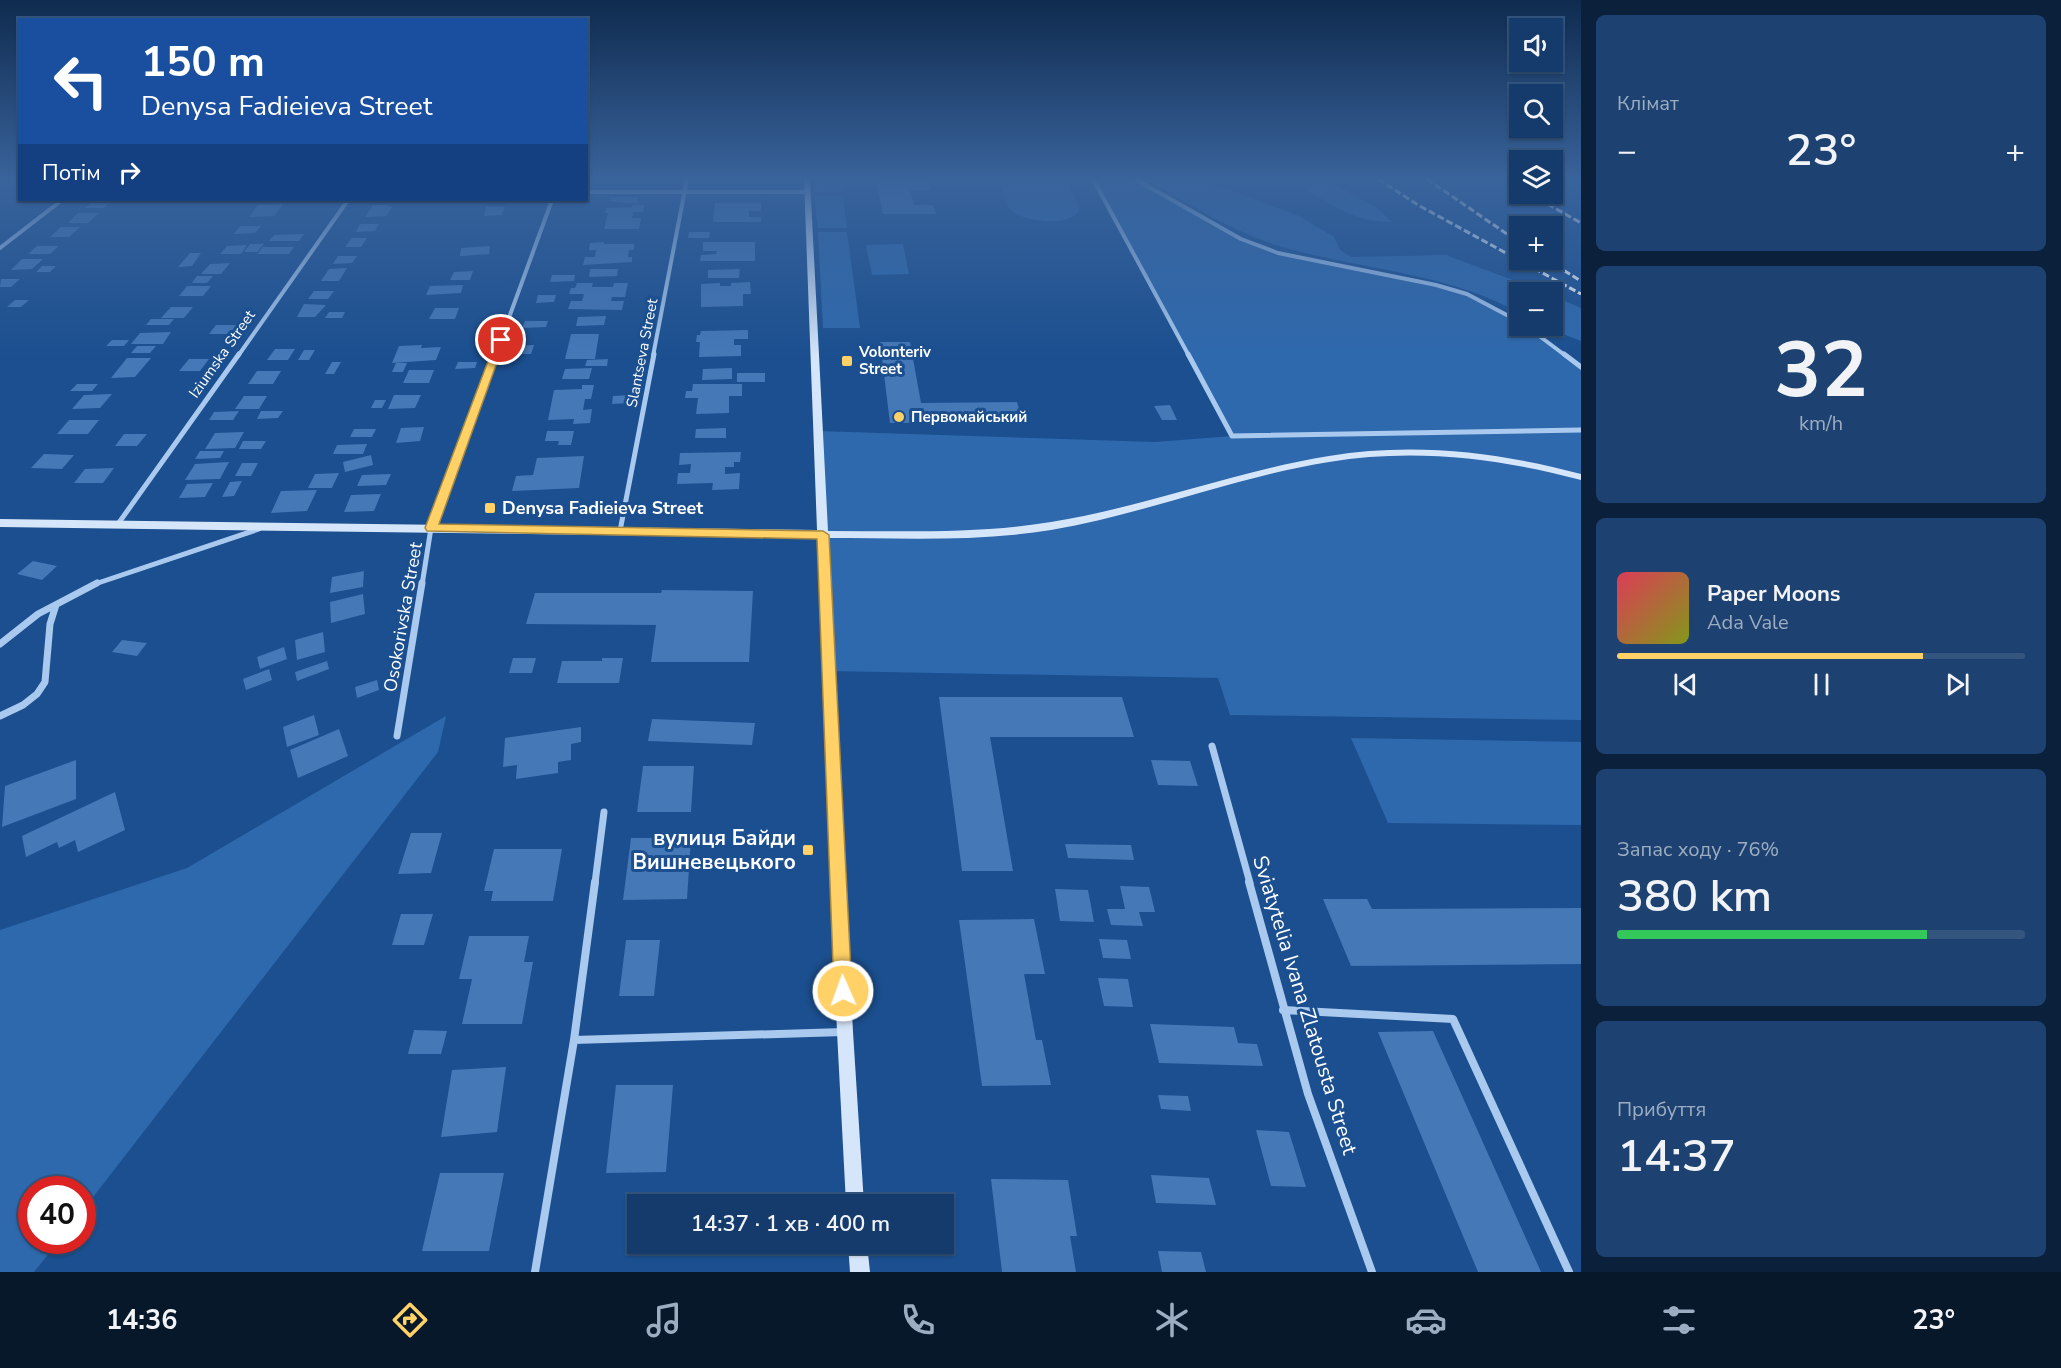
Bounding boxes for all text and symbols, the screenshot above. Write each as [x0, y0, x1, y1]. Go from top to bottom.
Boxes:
map controls [1509, 18, 1563, 336]
button: sound [1509, 18, 1563, 72]
text: 150 m [141, 34, 265, 91]
icon: left [42, 42, 120, 120]
button: search [1509, 84, 1563, 138]
text: Denysa Fadieieva Street [141, 88, 432, 125]
text: Клімат [1617, 90, 1679, 117]
text: 23° [1786, 120, 1856, 181]
text: − [1617, 129, 1637, 174]
text: + [2005, 129, 2025, 174]
button: layers [1509, 150, 1563, 204]
icon: right [113, 156, 146, 189]
text: Потім [42, 158, 101, 188]
button: + [1509, 216, 1563, 270]
button: − [1509, 282, 1563, 336]
street label: Slantseva Street [622, 296, 663, 409]
street label: Iziumska Street [184, 306, 260, 402]
pin [475, 314, 526, 365]
text: 32 [1774, 317, 1868, 424]
icon: arrive [484, 323, 517, 356]
place label: Volonteriv Street [858, 342, 931, 379]
marker: Volonteriv Street [840, 354, 854, 368]
place label: Первомайський [911, 407, 1027, 427]
marker: Первомайський [892, 410, 906, 424]
text: km/h [1799, 410, 1843, 437]
place label: Denysa Fadieieva Street [502, 496, 703, 520]
marker: Denysa Fadieieva Street [483, 501, 497, 515]
street label: Osokorivska Street [378, 539, 428, 694]
text: Paper Moons [1707, 579, 1841, 609]
text: Ada Vale [1707, 609, 1789, 636]
icon: previous [1669, 668, 1702, 701]
icon: pause [1805, 668, 1838, 701]
icon: next [1941, 668, 1974, 701]
place label: вулиця Байди Вишневецького [633, 824, 796, 876]
text: Запас ходу · 76% [1617, 836, 1779, 863]
marker: вулиця Байди Вишневецького [801, 843, 815, 857]
street label: Sviatytelia Ivana Zlatousta Street [1246, 852, 1364, 1159]
text: 380 km [1617, 866, 1772, 927]
position arrow [811, 959, 875, 1023]
text: Прибуття [1617, 1096, 1706, 1123]
text: 14:37 [1617, 1126, 1736, 1187]
speed limit sign: 40 [18, 1176, 96, 1254]
text: 14:37 · 1 хв · 400 m [691, 1209, 890, 1239]
icon: directions [389, 1299, 431, 1341]
icon: music [643, 1299, 685, 1341]
icon: phone [897, 1299, 939, 1341]
icon: climate [1151, 1299, 1193, 1341]
icon: car [1405, 1299, 1447, 1341]
icon: filters [1658, 1299, 1700, 1341]
text: 14:36 [106, 1302, 177, 1339]
text: 23° [1912, 1302, 1955, 1339]

